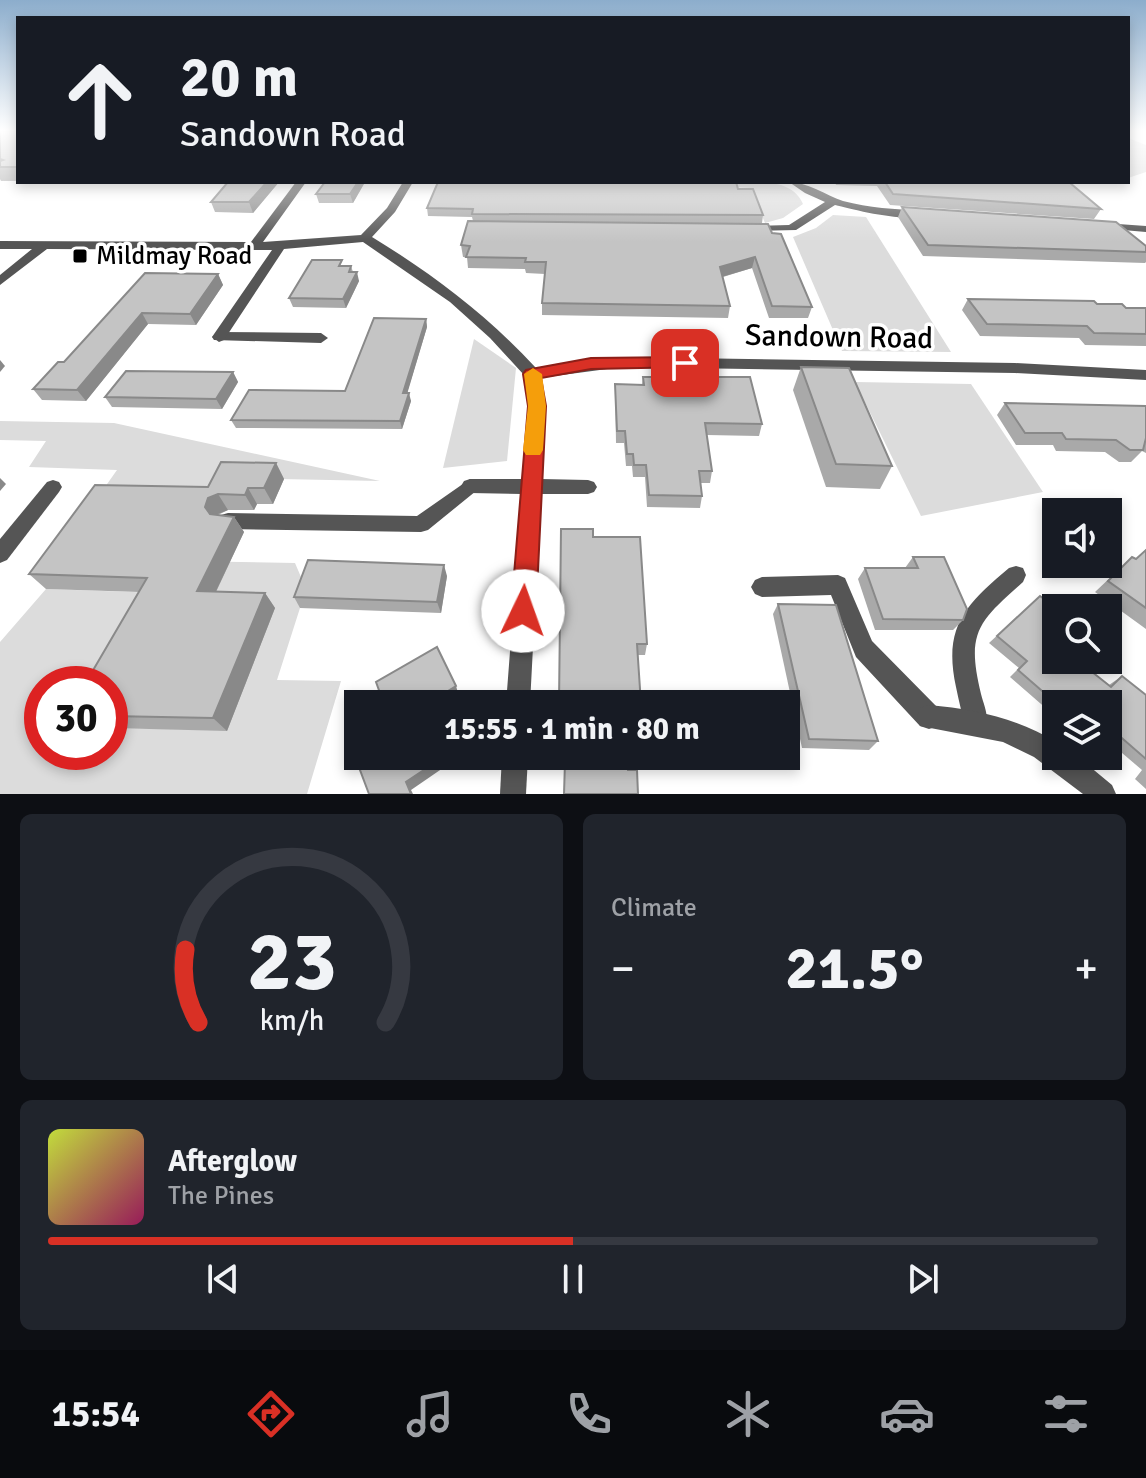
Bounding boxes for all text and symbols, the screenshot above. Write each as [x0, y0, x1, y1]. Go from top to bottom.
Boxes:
text: 20 m [180, 43, 298, 112]
icon: ahead [48, 48, 152, 152]
text: Sandown Road [180, 112, 406, 157]
place label: Mildmay Road [96, 240, 252, 272]
marker: Mildmay Road [71, 247, 89, 265]
street label: Sandown Road [745, 317, 933, 357]
pin [651, 329, 719, 397]
icon: arrive [663, 341, 707, 385]
map controls [1042, 498, 1122, 770]
button: sound [1042, 498, 1122, 578]
position arrow [481, 569, 565, 653]
button: search [1042, 594, 1122, 674]
speed limit sign: 30 [24, 666, 128, 770]
button: layers [1042, 690, 1122, 770]
text: 15:55 · 1 min · 80 m [444, 711, 700, 748]
text: Climate [611, 892, 697, 924]
text: 23 [247, 911, 336, 1013]
text: 21.5° [785, 932, 924, 1006]
text: − [611, 942, 635, 996]
text: + [1074, 942, 1098, 996]
text: km/h [259, 1003, 324, 1038]
text: Afterglow [168, 1143, 297, 1180]
text: The Pines [168, 1180, 274, 1212]
icon: previous [201, 1257, 245, 1301]
icon: pause [551, 1257, 595, 1301]
icon: next [901, 1257, 945, 1301]
icon: directions [243, 1386, 299, 1442]
icon: music [402, 1386, 458, 1442]
icon: phone [561, 1386, 617, 1442]
icon: climate [720, 1386, 776, 1442]
icon: car [879, 1386, 935, 1442]
icon: filters [1038, 1386, 1094, 1442]
text: 15:54 [52, 1392, 140, 1437]

